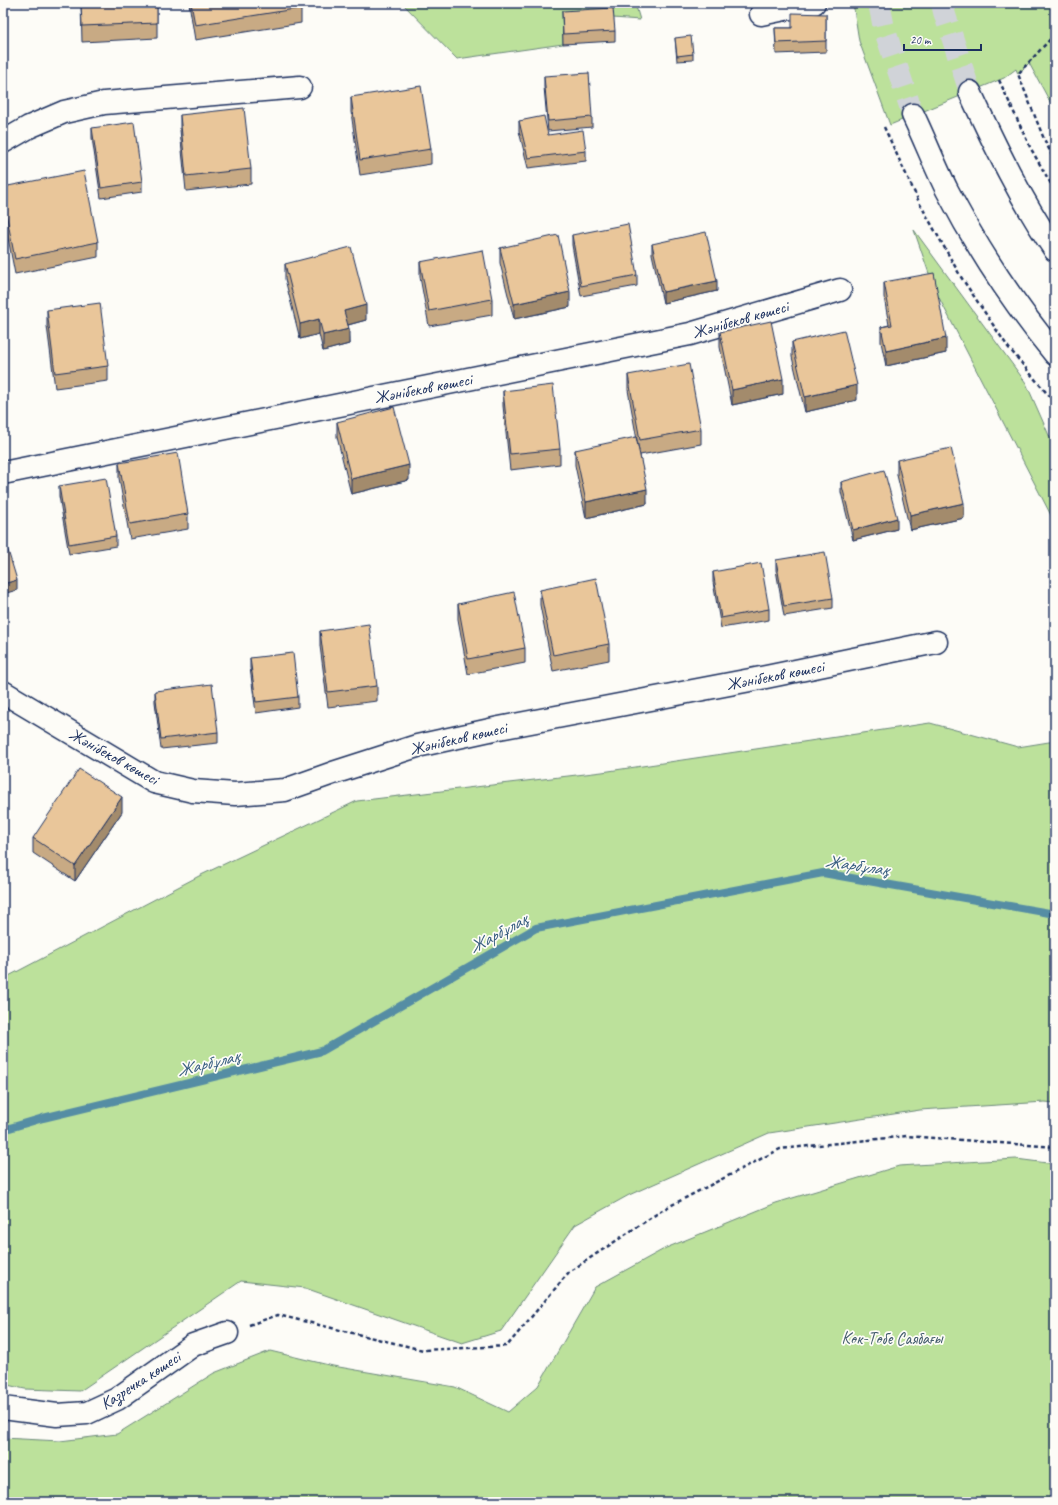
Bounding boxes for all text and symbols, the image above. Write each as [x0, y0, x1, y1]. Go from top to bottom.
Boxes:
scale bar [904, 26, 981, 52]
text: 20 m [910, 32, 932, 48]
street label: Жәнібеков көшесі [690, 295, 792, 343]
street label: Жәнібеков көшесі [373, 368, 475, 408]
street label: Жәнібеков көшесі [725, 655, 827, 695]
street label: Жәнібеков көшесі [408, 717, 510, 760]
street label: Жәнібеков көшесі [65, 723, 164, 790]
water label: Жарбұлақ [824, 850, 893, 881]
water label: Жарбұлақ [465, 907, 534, 958]
water label: Жарбұлақ [174, 1044, 244, 1081]
park label: Көк-Төбе Саябағы [841, 1328, 945, 1349]
street label: Казречка көшесі [96, 1346, 186, 1415]

